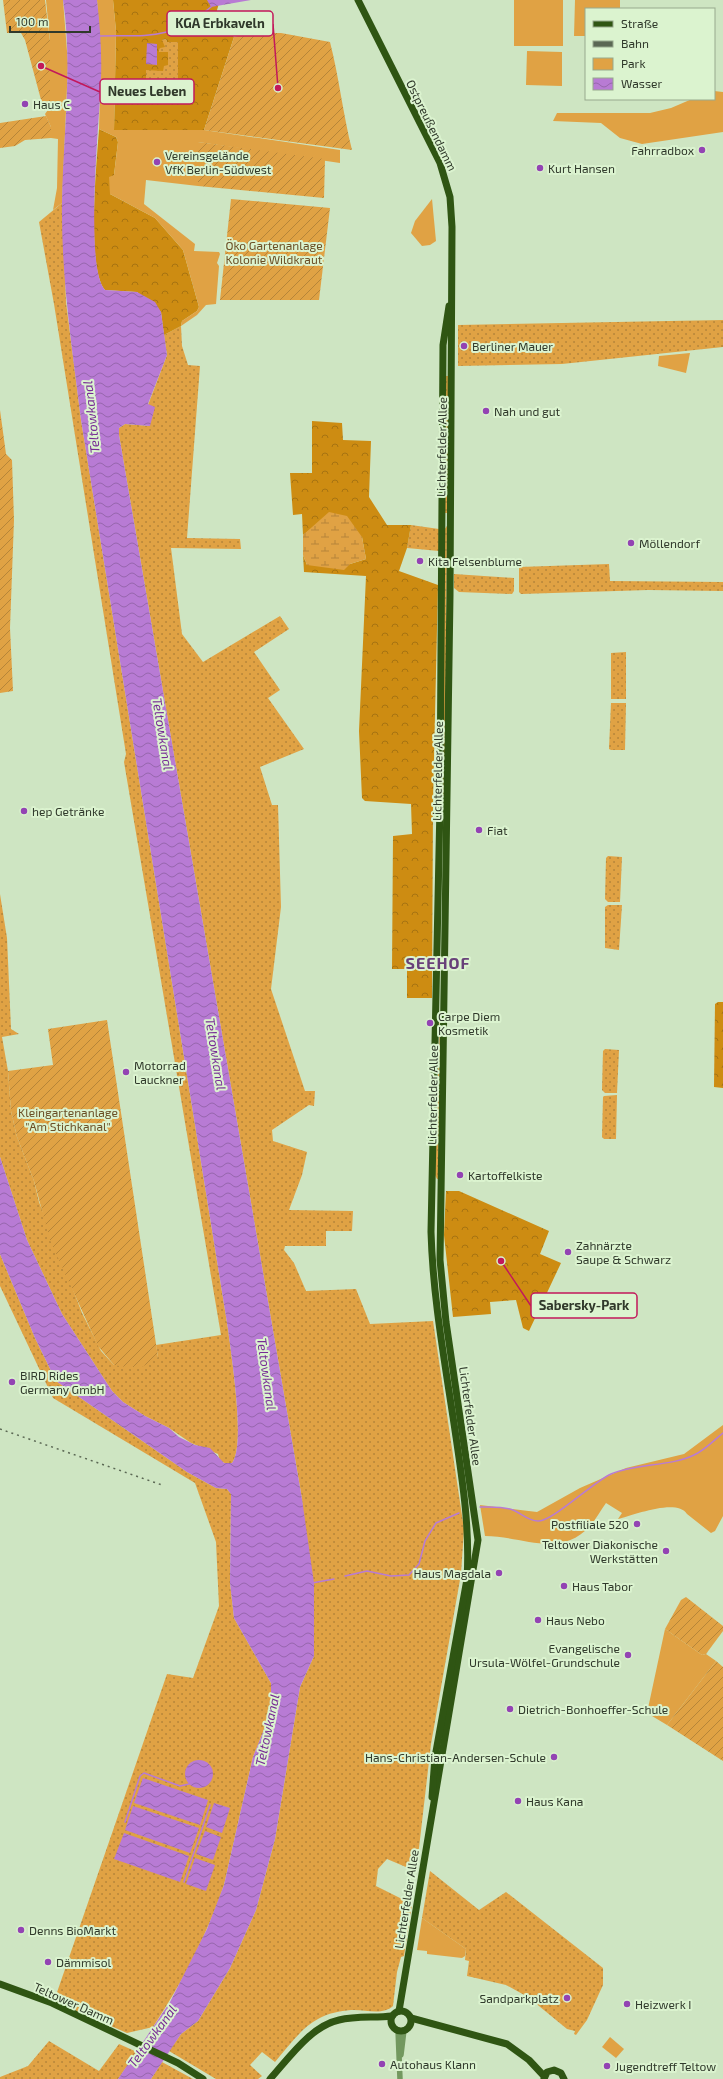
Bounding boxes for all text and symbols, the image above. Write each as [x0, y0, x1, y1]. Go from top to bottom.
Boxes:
scale bar [10, 8, 90, 34]
legend [585, 8, 715, 100]
callout: KGA Erbkaveln [167, 11, 273, 36]
text: 100 m [16, 14, 48, 28]
text: KGA Erbkaveln [175, 15, 265, 31]
text: Straße [621, 16, 658, 30]
text: Bahn [621, 36, 649, 50]
text: Park [621, 56, 646, 70]
text: Wasser [621, 76, 662, 90]
street label: Ostpreußendamm [404, 77, 460, 173]
callout: Neues Leben [100, 79, 194, 104]
text: Neues Leben [108, 83, 186, 99]
place label: Haus C [33, 97, 70, 111]
marker: Haus C [20, 99, 30, 109]
place label: Fahrradbox [631, 143, 695, 157]
marker: Fahrradbox [697, 145, 707, 155]
place label: Vereinsgelände VfK Berlin-Südwest [165, 148, 272, 176]
marker: Vereinsgelände VfK Berlin-Südwest [152, 157, 162, 167]
place label: Kurt Hansen [548, 161, 615, 175]
marker: Kurt Hansen [535, 163, 545, 173]
park label: Öko Gartenanlage Kolonie Wildkraut [225, 238, 323, 266]
place label: Berliner Mauer [472, 339, 553, 353]
marker: Berliner Mauer [459, 341, 469, 351]
water label: Teltowkanal [79, 380, 103, 454]
street label: Lichterfelder Allee [433, 397, 449, 497]
place label: Nah und gut [494, 404, 561, 418]
marker: Nah und gut [481, 406, 491, 416]
place label: Möllendorf [639, 536, 700, 550]
marker: Möllendorf [626, 538, 636, 548]
place label: Kita Felsenblume [428, 554, 522, 568]
marker: Kita Felsenblume [415, 556, 425, 566]
water label: Teltowkanal [149, 697, 177, 771]
street label: Lichterfelder Allee [429, 721, 445, 821]
place label: hep Getränke [32, 804, 104, 818]
marker: hep Getränke [19, 806, 29, 816]
place label: Fiat [487, 823, 508, 837]
marker: Fiat [474, 825, 484, 835]
district label: SEEHOF [406, 953, 470, 972]
place label: Carpe Diem Kosmetik [438, 1009, 500, 1037]
water label: Teltowkanal [202, 1017, 230, 1091]
marker: Carpe Diem Kosmetik [425, 1018, 435, 1028]
street label: Lichterfelder Allee [424, 1045, 440, 1145]
place label: Motorrad Lauckner [134, 1058, 186, 1086]
marker: Motorrad Lauckner [121, 1067, 131, 1077]
park label: Kleingartenanlage "Am Stichkanal" [18, 1105, 118, 1133]
place label: Kartoffelkiste [468, 1168, 543, 1182]
marker: Kartoffelkiste [455, 1170, 465, 1180]
place label: Zahnärzte Saupe & Schwarz [576, 1238, 671, 1266]
marker: Zahnärzte Saupe & Schwarz [563, 1247, 573, 1257]
callout: Sabersky-Park [531, 1293, 637, 1318]
text: Sabersky-Park [539, 1297, 630, 1313]
water label: Teltowkanal [254, 1337, 280, 1411]
street label: Lichterfelder Allee [457, 1365, 485, 1467]
place label: BIRD Rides Germany GmbH [20, 1368, 105, 1396]
marker: BIRD Rides Germany GmbH [7, 1377, 17, 1387]
place label: Postfiliale 520 [551, 1517, 629, 1531]
marker: Postfiliale 520 [632, 1519, 642, 1529]
place label: Teltower Diakonische Werkstätten [542, 1537, 658, 1565]
marker: Teltower Diakonische Werkstätten [661, 1546, 671, 1556]
place label: Haus Magdala [413, 1566, 491, 1580]
marker: Haus Magdala [494, 1568, 504, 1578]
place label: Haus Tabor [572, 1579, 633, 1593]
marker: Haus Tabor [559, 1581, 569, 1591]
place label: Haus Nebo [546, 1613, 605, 1627]
marker: Haus Nebo [533, 1615, 543, 1625]
place label: Evangelische Ursula-Wölfel-Grundschule [469, 1641, 620, 1669]
marker: Evangelische Ursula-Wölfel-Grundschule [623, 1650, 633, 1660]
water label: Teltowkanal [252, 1692, 282, 1767]
place label: Dietrich-Bonhoeffer-Schule [518, 1702, 668, 1716]
marker: Dietrich-Bonhoeffer-Schule [505, 1704, 515, 1714]
place label: Hans-Christian-Andersen-Schule [365, 1750, 546, 1764]
marker: Hans-Christian-Andersen-Schule [549, 1752, 559, 1762]
place label: Haus Kana [526, 1794, 583, 1808]
marker: Haus Kana [513, 1796, 523, 1806]
street label: Lichterfelder Allee [391, 1848, 421, 1950]
place label: Denns BioMarkt [29, 1923, 116, 1937]
marker: Denns BioMarkt [16, 1925, 26, 1935]
place label: Dämmisol [56, 1955, 111, 1969]
marker: Dämmisol [43, 1957, 53, 1967]
street label: Teltower Damm [32, 1979, 116, 2027]
place label: Sandparkplatz [480, 1991, 559, 2005]
marker: Sandparkplatz [562, 1993, 572, 2003]
place label: Heizwerk I [635, 1997, 691, 2011]
marker: Heizwerk I [622, 1999, 632, 2009]
water label: Teltowkanal [124, 2002, 180, 2070]
place label: Autohaus Klann [390, 2057, 476, 2071]
marker: Autohaus Klann [377, 2059, 387, 2069]
place label: Jugendtreff Teltow [615, 2059, 716, 2073]
marker: Jugendtreff Teltow [602, 2061, 612, 2071]

